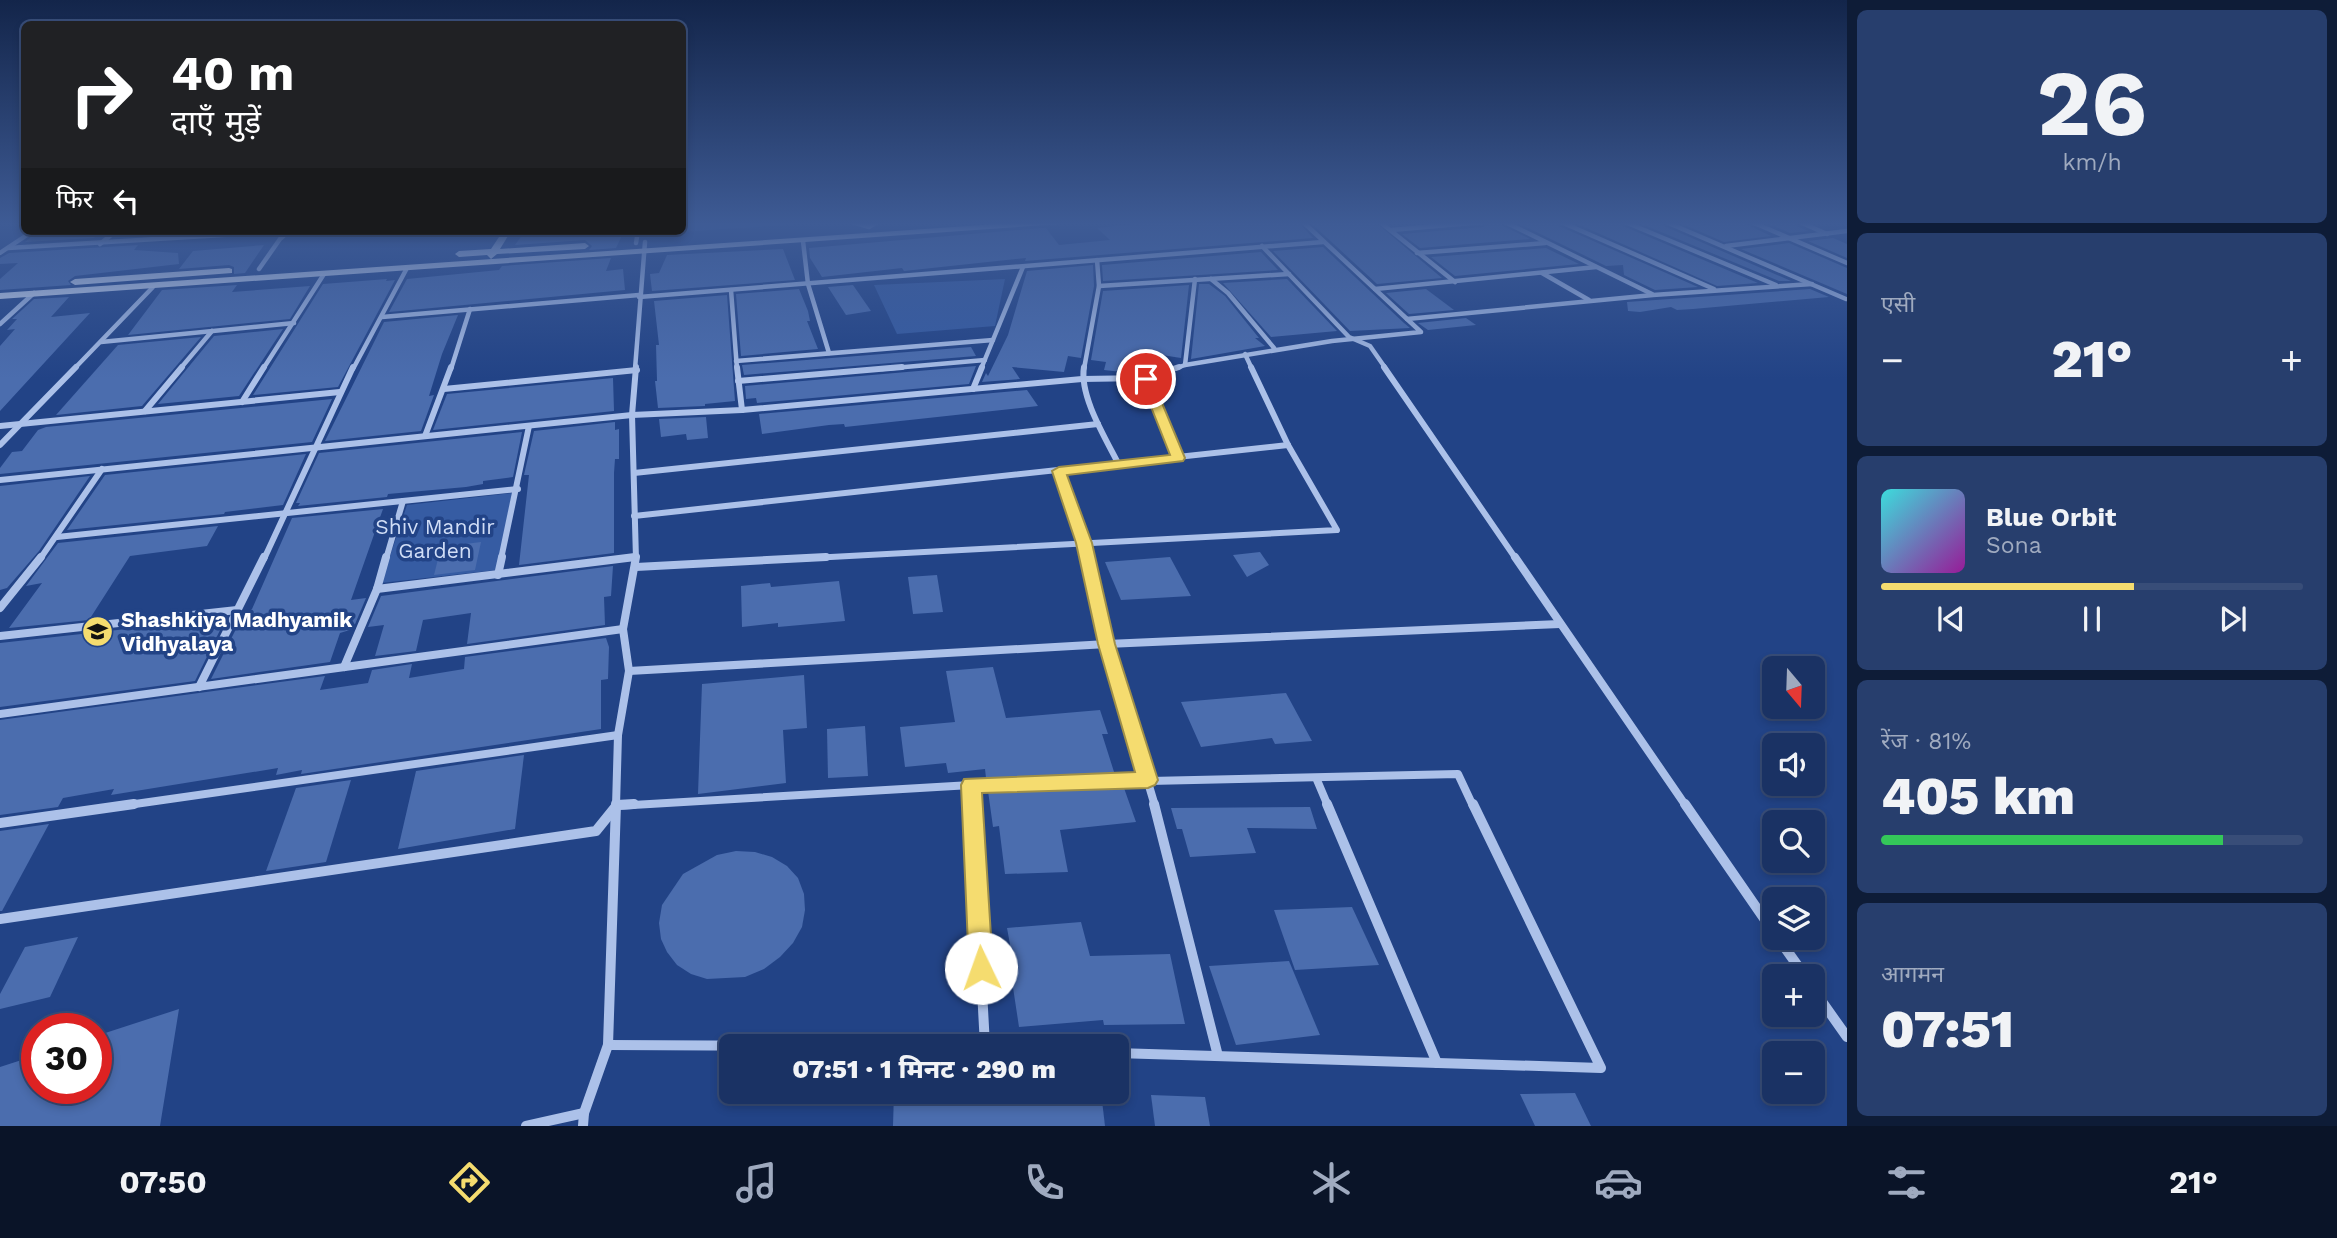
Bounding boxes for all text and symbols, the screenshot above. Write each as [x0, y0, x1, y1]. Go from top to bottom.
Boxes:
text: 40 m [171, 44, 294, 102]
icon: right [56, 49, 147, 140]
text: 26 [2037, 50, 2147, 157]
text: दाएँ मुड़ें [171, 103, 261, 141]
text: km/h [2062, 149, 2122, 176]
icon: left [107, 182, 145, 220]
text: फिर [56, 184, 93, 214]
text: एसी [1881, 291, 1915, 318]
text: 21° [2052, 329, 2132, 390]
text: − [1881, 338, 1904, 382]
text: + [2280, 338, 2303, 382]
pin [1116, 349, 1176, 409]
icon: arrive [1127, 360, 1165, 398]
text: Blue Orbit [1986, 502, 2116, 532]
park label: Shiv Mandir Garden [375, 514, 495, 563]
text: Sona [1986, 532, 2042, 559]
icon: previous [1932, 600, 1970, 638]
icon: pause [2073, 600, 2111, 638]
icon: next [2214, 600, 2252, 638]
place label: Shashkiya Madhyamik Vidhyalaya [121, 607, 353, 656]
school or university icon: Shashkiya Madhyamik Vidhyalaya [81, 615, 115, 649]
north arrow [1762, 656, 1825, 719]
map controls [1762, 656, 1825, 1104]
text: रेंज · 81% [1881, 728, 1971, 755]
button: sound [1762, 733, 1825, 796]
text: 405 km [1881, 766, 2075, 827]
button: search [1762, 810, 1825, 873]
button: layers [1762, 887, 1825, 950]
position arrow [944, 931, 1018, 1005]
text: आगमन [1881, 961, 1944, 988]
button: + [1762, 964, 1825, 1027]
text: 07:51 [1881, 999, 2014, 1060]
speed limit sign: 30 [21, 1013, 112, 1104]
button: − [1762, 1041, 1825, 1104]
text: 07:51 · 1 मिनट · 290 m [792, 1054, 1056, 1084]
icon: directions [445, 1158, 494, 1207]
icon: music [732, 1158, 781, 1207]
icon: phone [1020, 1158, 1069, 1207]
icon: climate [1307, 1158, 1356, 1207]
icon: car [1594, 1158, 1643, 1207]
icon: filters [1882, 1158, 1931, 1207]
text: 07:50 [119, 1163, 207, 1201]
text: 21° [2169, 1163, 2218, 1201]

